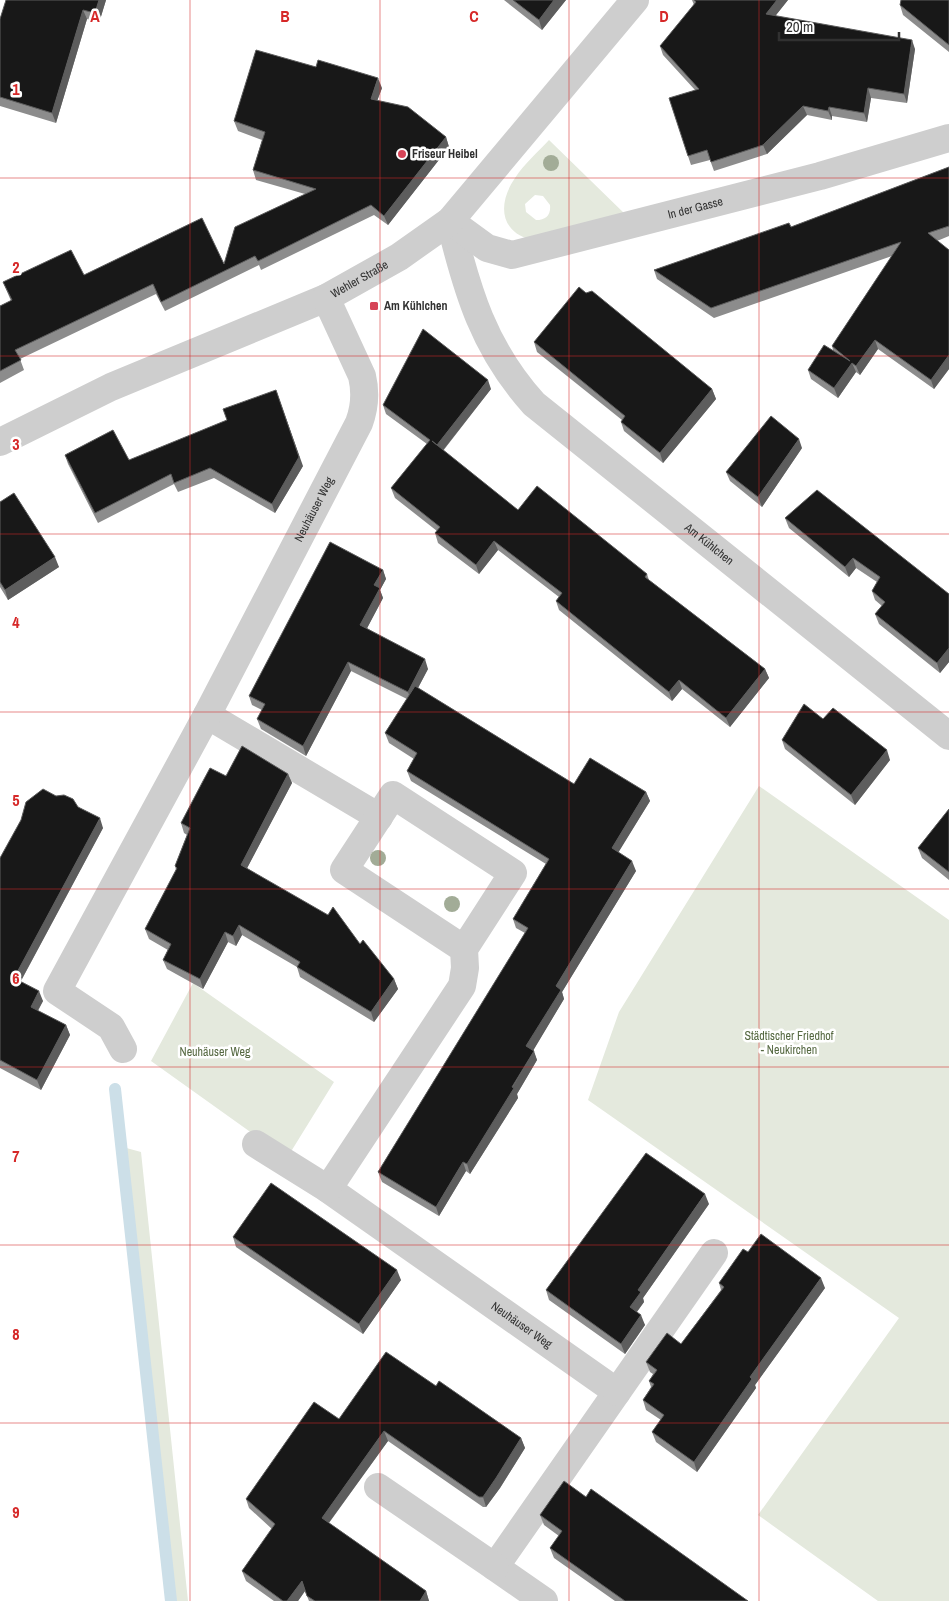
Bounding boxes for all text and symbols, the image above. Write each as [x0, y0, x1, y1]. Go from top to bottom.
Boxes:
text: A [90, 5, 100, 27]
text: B [280, 5, 290, 27]
text: C [469, 5, 479, 27]
text: D [659, 5, 669, 27]
scale bar [779, 10, 899, 42]
text: 20 m [786, 16, 813, 37]
text: 1 [12, 78, 20, 100]
place label: Friseur Heibel [412, 146, 478, 162]
marker: Friseur Heibel [396, 148, 408, 160]
street label: In der Gasse [666, 193, 725, 223]
text: 2 [12, 256, 20, 278]
street label: Wehler Straße [328, 257, 391, 302]
place label: Am Kühlchen [384, 298, 447, 314]
marker: Am Kühlchen [368, 300, 380, 312]
text: 3 [12, 433, 20, 455]
street label: Neuhäuser Weg [291, 474, 338, 544]
street label: Am Kühlchen [680, 519, 737, 569]
text: 4 [12, 611, 20, 633]
text: 5 [12, 789, 20, 811]
text: 6 [12, 967, 20, 989]
park label: Städtischer Friedhof - Neukirchen [744, 1028, 834, 1058]
park label: Neuhäuser Weg [180, 1044, 251, 1060]
text: 7 [12, 1145, 20, 1167]
street label: Neuhäuser Weg [488, 1298, 556, 1352]
text: 8 [12, 1323, 20, 1345]
text: 9 [12, 1501, 20, 1523]

